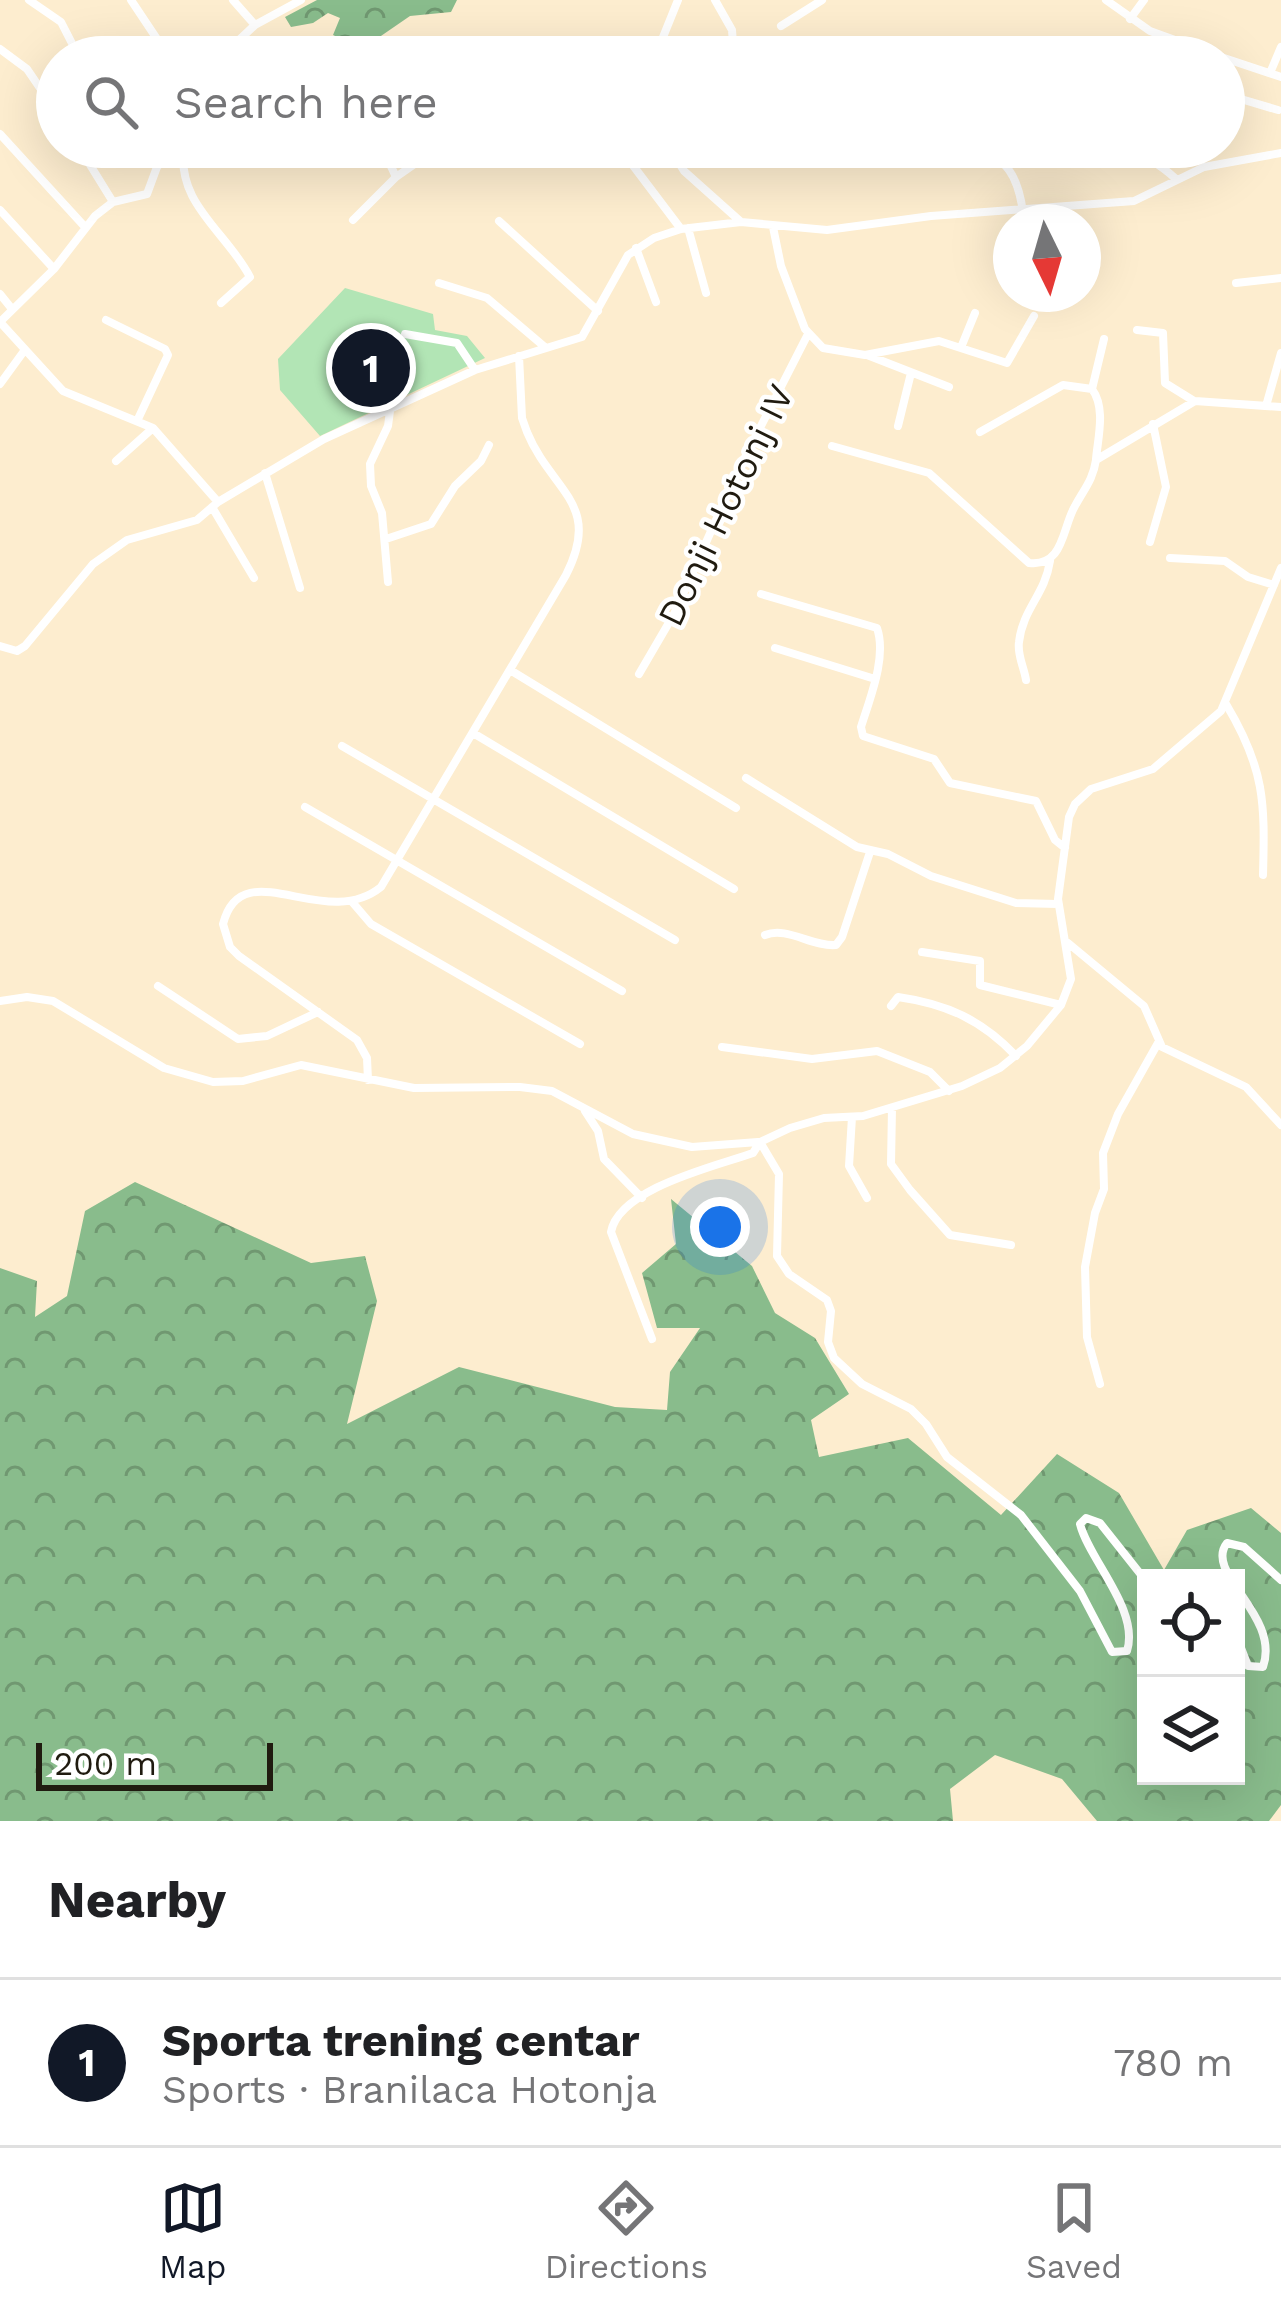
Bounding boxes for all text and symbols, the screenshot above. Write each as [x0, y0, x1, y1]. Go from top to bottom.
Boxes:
search box [36, 36, 1245, 168]
icon: search [78, 69, 144, 135]
text: Search here [174, 76, 438, 129]
north arrow [993, 204, 1101, 312]
pin: 1 [332, 323, 410, 413]
street label: Donji Hotonj IV [649, 378, 803, 633]
your location [690, 1197, 750, 1257]
map controls [1137, 1569, 1245, 1785]
button: locate [1137, 1569, 1245, 1677]
button: layers [1137, 1677, 1245, 1785]
scale bar [36, 1737, 273, 1790]
text: 200 m [54, 1744, 157, 1783]
text: Nearby [48, 1870, 226, 1929]
text: Sporta trening centar [162, 2014, 640, 2067]
text: 1 [79, 2040, 95, 2085]
text: 780 m [1113, 2040, 1233, 2085]
text: Sports · Branilaca Hotonja [162, 2067, 657, 2112]
tab: Map [159, 2175, 226, 2286]
tab: Directions [545, 2175, 708, 2286]
tab: Saved [1026, 2175, 1122, 2286]

